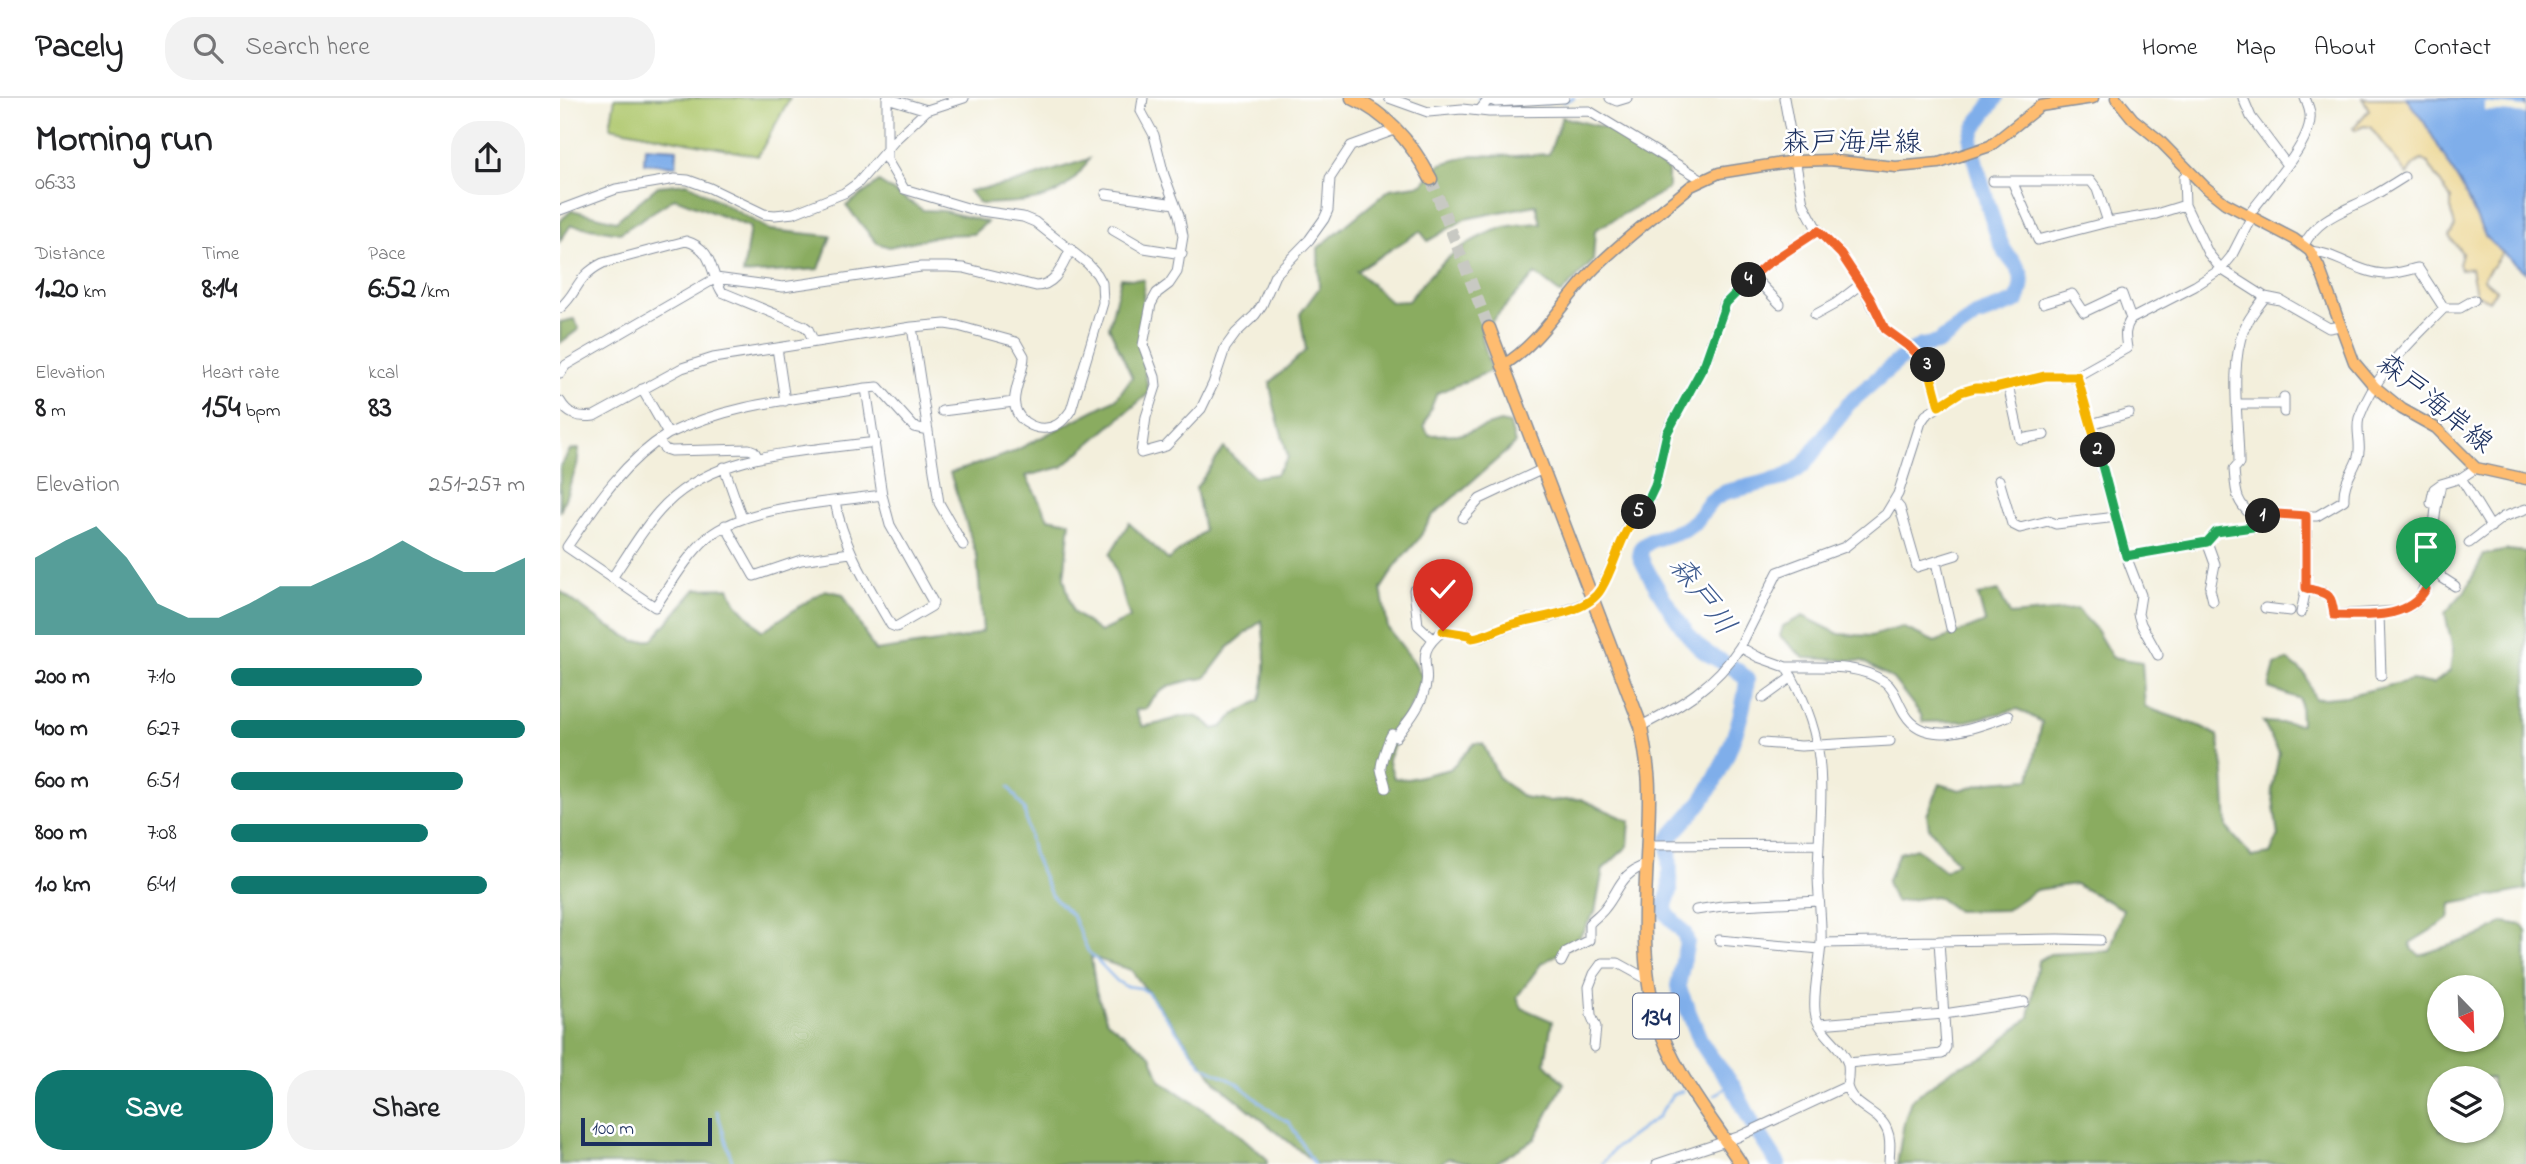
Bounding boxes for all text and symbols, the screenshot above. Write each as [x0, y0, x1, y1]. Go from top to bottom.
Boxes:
search box [165, 17, 655, 80]
text: Pacely [35, 24, 123, 72]
icon: search [189, 29, 227, 67]
text: Search here [245, 29, 370, 67]
text: Home [2142, 31, 2198, 66]
text: Map [2236, 31, 2276, 66]
text: About [2314, 31, 2376, 66]
text: Contact [2414, 31, 2491, 66]
text: Morning run [35, 113, 213, 169]
button: share [451, 121, 525, 195]
street label: 森戸海岸線 [1782, 124, 1922, 165]
text: 06:33 [35, 167, 76, 200]
text: Distance [35, 241, 105, 268]
text: Time [202, 241, 239, 268]
text: Pace [368, 241, 405, 268]
pin: 4 [1732, 262, 1766, 298]
text: 4 [1745, 266, 1752, 293]
text: 1.20 [35, 268, 79, 312]
text: 8:14 [202, 268, 237, 312]
text: 6:52 [368, 268, 416, 312]
text: km [79, 279, 106, 306]
text: /km [416, 279, 450, 306]
street label: 森戸海岸線 [2366, 345, 2501, 465]
pin: 3 [1910, 348, 1946, 382]
text: 3 [1924, 351, 1931, 378]
text: Elevation [35, 360, 105, 387]
text: Heart rate [202, 360, 280, 387]
text: kcal [368, 360, 399, 387]
text: 8 [35, 387, 46, 431]
text: 154 [202, 387, 241, 431]
text: 83 [368, 387, 392, 431]
text: m [46, 398, 66, 425]
text: bpm [241, 398, 281, 425]
pin: 2 [2080, 432, 2116, 468]
text: 2 [2093, 436, 2102, 463]
text: Elevation [35, 469, 120, 502]
text: 251–257 m [429, 469, 525, 502]
pin: 5 [1622, 494, 1656, 530]
text: 5 [1633, 498, 1644, 525]
pin: 1 [2246, 498, 2280, 534]
text: 1 [2259, 502, 2266, 529]
pin [2396, 517, 2456, 589]
icon: arrive [2407, 528, 2445, 566]
water label: 森戸川 [1656, 548, 1745, 646]
pin [1413, 559, 1473, 631]
icon: check [1424, 570, 1462, 608]
text: 200 m [35, 661, 90, 694]
text: 7:10 [147, 661, 176, 694]
text: 400 m [35, 713, 88, 746]
text: 6:27 [147, 713, 180, 746]
text: 600 m [35, 765, 89, 798]
text: 6:51 [147, 765, 180, 798]
text: 800 m [35, 817, 87, 850]
text: 7:08 [147, 817, 177, 850]
text: 1.0 km [35, 869, 91, 902]
text: 6:41 [147, 869, 176, 902]
north arrow [2427, 975, 2504, 1052]
map controls [2427, 975, 2504, 1143]
road number: 134 [1633, 994, 1679, 1038]
button: layers [2427, 1066, 2504, 1143]
button: Save [35, 1070, 273, 1150]
button: Share [287, 1070, 525, 1150]
scale bar [581, 1115, 712, 1147]
text: 100 m [592, 1116, 634, 1143]

